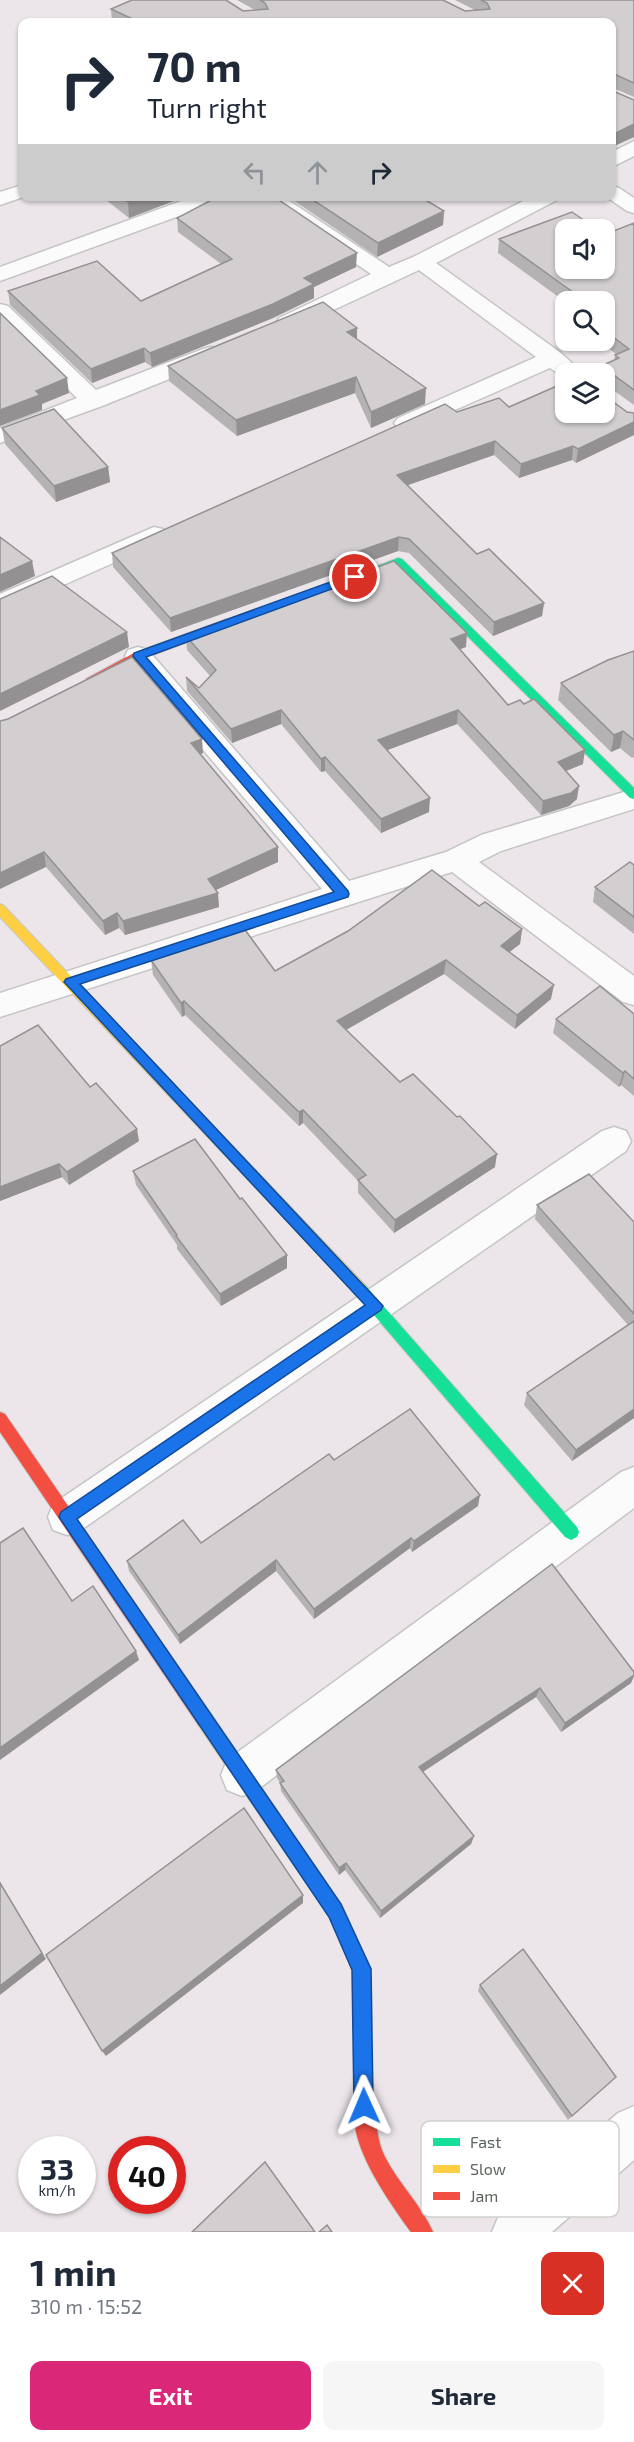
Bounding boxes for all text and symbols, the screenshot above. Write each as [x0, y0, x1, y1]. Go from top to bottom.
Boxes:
text: 70 m [147, 40, 242, 90]
icon: right [48, 42, 126, 120]
text: Turn right [147, 91, 267, 123]
icon: left [238, 156, 271, 189]
icon: ahead [301, 156, 334, 189]
icon: right [364, 156, 397, 189]
map controls [555, 219, 615, 423]
button: sound [555, 219, 615, 279]
button: search [555, 291, 615, 351]
button: layers [555, 363, 615, 423]
pin [329, 551, 380, 602]
icon: arrive [338, 560, 371, 593]
position arrow [332, 2074, 396, 2138]
legend [421, 2121, 619, 2217]
text: Fast [470, 2132, 501, 2151]
speed limit sign: 40 [108, 2136, 186, 2214]
text: 33 [40, 2150, 74, 2186]
text: Slow [470, 2159, 506, 2178]
text: km/h [38, 2181, 76, 2199]
text: Jam [470, 2186, 498, 2205]
text: 1 min [30, 2250, 117, 2293]
button: close [541, 2252, 604, 2315]
text: 310 m · 15:52 [30, 2294, 142, 2318]
button: Exit [30, 2361, 311, 2430]
button: Share [323, 2361, 604, 2430]

